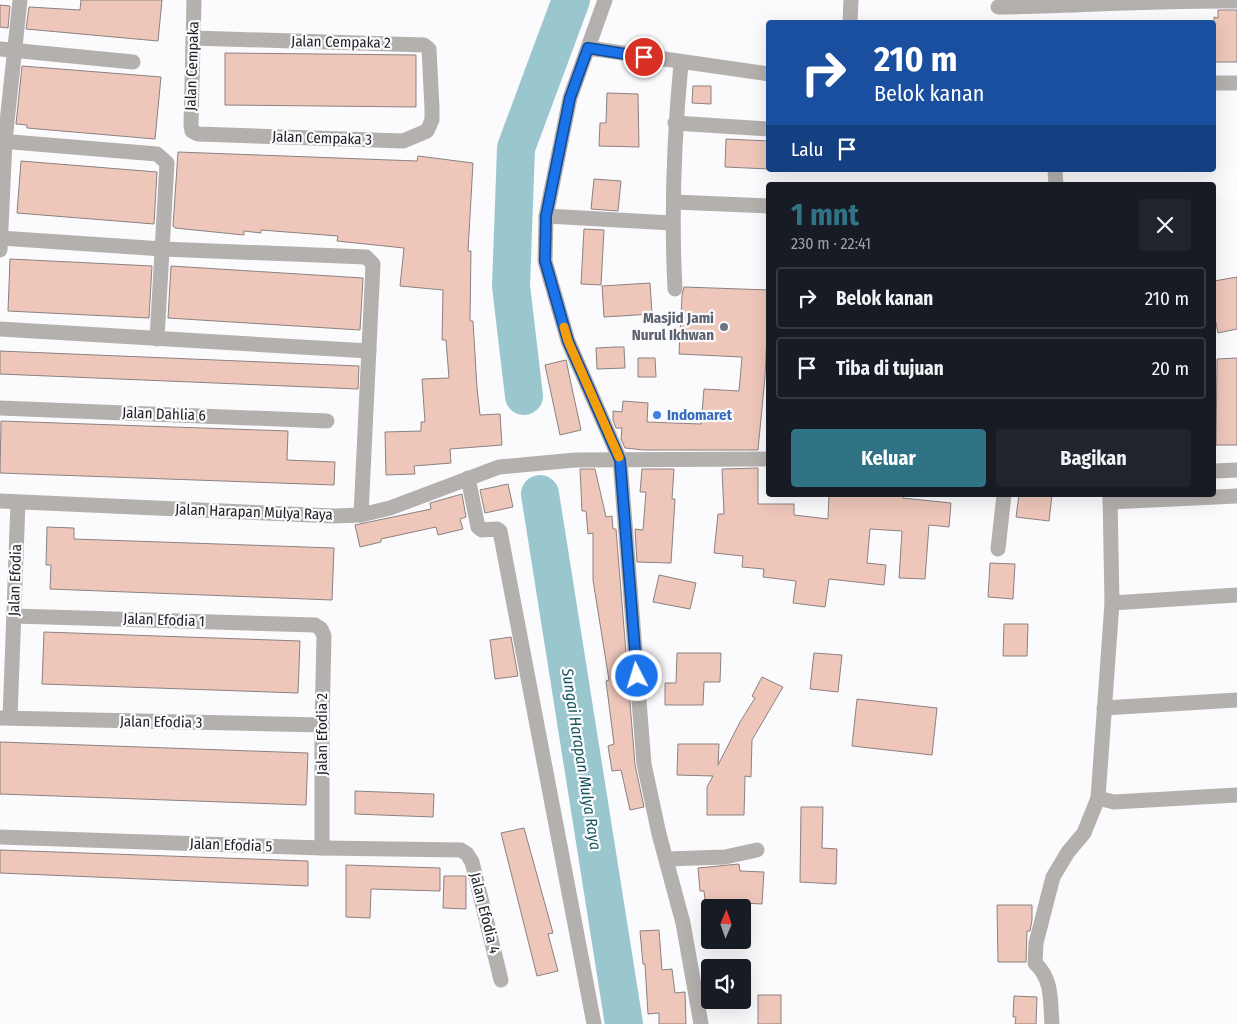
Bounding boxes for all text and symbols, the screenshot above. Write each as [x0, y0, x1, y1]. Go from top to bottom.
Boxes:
street label: Jalan Cempaka [181, 21, 203, 111]
street label: Jalan Cempaka 2 [291, 32, 391, 52]
pin [623, 36, 665, 78]
text: 210 m [874, 38, 958, 80]
icon: right [791, 40, 856, 105]
icon: arrive [630, 43, 658, 71]
text: Belok kanan [874, 80, 984, 107]
street label: Jalan Cempaka 3 [272, 127, 372, 149]
icon: arrive [833, 135, 861, 163]
text: Lalu [791, 138, 823, 161]
text: 1 mnt [791, 197, 859, 233]
button: close [1139, 199, 1191, 251]
text: 230 m · 22:41 [791, 234, 871, 253]
icon: right [793, 284, 821, 312]
text: Belok kanan [836, 287, 933, 310]
text: 210 m [1145, 287, 1189, 310]
place label: Masjid Jami Nurul Ikhwan [632, 309, 714, 344]
marker: Masjid Jami Nurul Ikhwan [718, 321, 730, 333]
icon: arrive [793, 354, 821, 382]
text: Tiba di tujuan [836, 357, 944, 380]
text: 20 m [1152, 357, 1189, 380]
street label: Jalan Dahlia 6 [122, 404, 206, 424]
place label: Indomaret [667, 406, 733, 424]
marker: Indomaret [651, 409, 663, 421]
button: Keluar [791, 429, 986, 487]
button: Bagikan [996, 429, 1191, 487]
street label: Jalan Harapan Mulya Raya [175, 500, 333, 524]
street label: Jalan Efodia [5, 544, 25, 616]
street label: Jalan Efodia 1 [123, 610, 205, 630]
position arrow [610, 649, 662, 701]
water label: Sungai Harapan Mulya Raya [558, 666, 605, 851]
street label: Jalan Efodia 2 [313, 692, 331, 775]
street label: Jalan Efodia 3 [120, 712, 203, 732]
street label: Jalan Efodia 5 [189, 835, 273, 855]
street label: Jalan Efodia 4 [466, 871, 504, 955]
north arrow [701, 899, 751, 949]
map controls [701, 899, 751, 1009]
button: sound [701, 959, 751, 1009]

